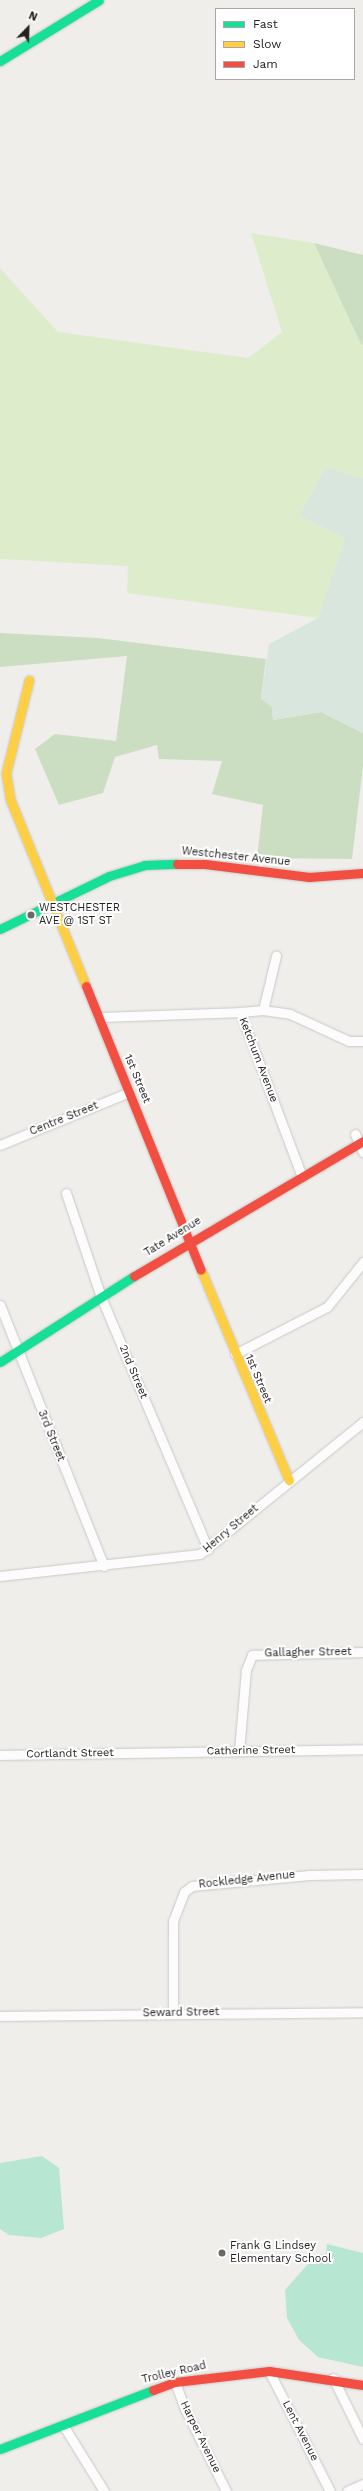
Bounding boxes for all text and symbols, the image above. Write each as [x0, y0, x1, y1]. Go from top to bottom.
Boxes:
north arrow [8, 8, 48, 48]
legend [215, 8, 355, 80]
text: N [27, 9, 39, 24]
text: Fast [253, 17, 278, 31]
text: Slow [253, 37, 281, 51]
text: Jam [253, 57, 278, 71]
street label: Westchester Avenue [181, 845, 291, 869]
place label: WESTCHESTER AVE @ 1ST ST [39, 902, 120, 928]
marker: WESTCHESTER AVE @ 1ST ST [26, 910, 36, 920]
street label: Ketchum Avenue [236, 1015, 280, 1105]
street label: 1st Street [121, 1053, 153, 1105]
street label: Centre Street [28, 1099, 100, 1139]
street label: Tate Avenue [142, 1214, 204, 1260]
street label: 2nd Street [116, 1343, 150, 1401]
street label: 1st Street [242, 1353, 274, 1405]
street label: 3rd Street [35, 1408, 67, 1464]
street label: Henry Street [201, 1502, 261, 1556]
street label: Gallagher Street [264, 1646, 352, 1660]
street label: Catherine Street [207, 1744, 295, 1758]
street label: Cortlandt Street [26, 1747, 114, 1761]
street label: Rockledge Avenue [198, 1868, 296, 1892]
street label: Seward Street [143, 2006, 219, 2020]
place label: Frank G Lindsey Elementary School [230, 2240, 332, 2266]
marker: Frank G Lindsey Elementary School [217, 2248, 227, 2258]
street label: Trolley Road [140, 2359, 208, 2387]
street label: Lent Avenue [279, 2398, 321, 2464]
street label: Harper Avenue [177, 2399, 223, 2475]

